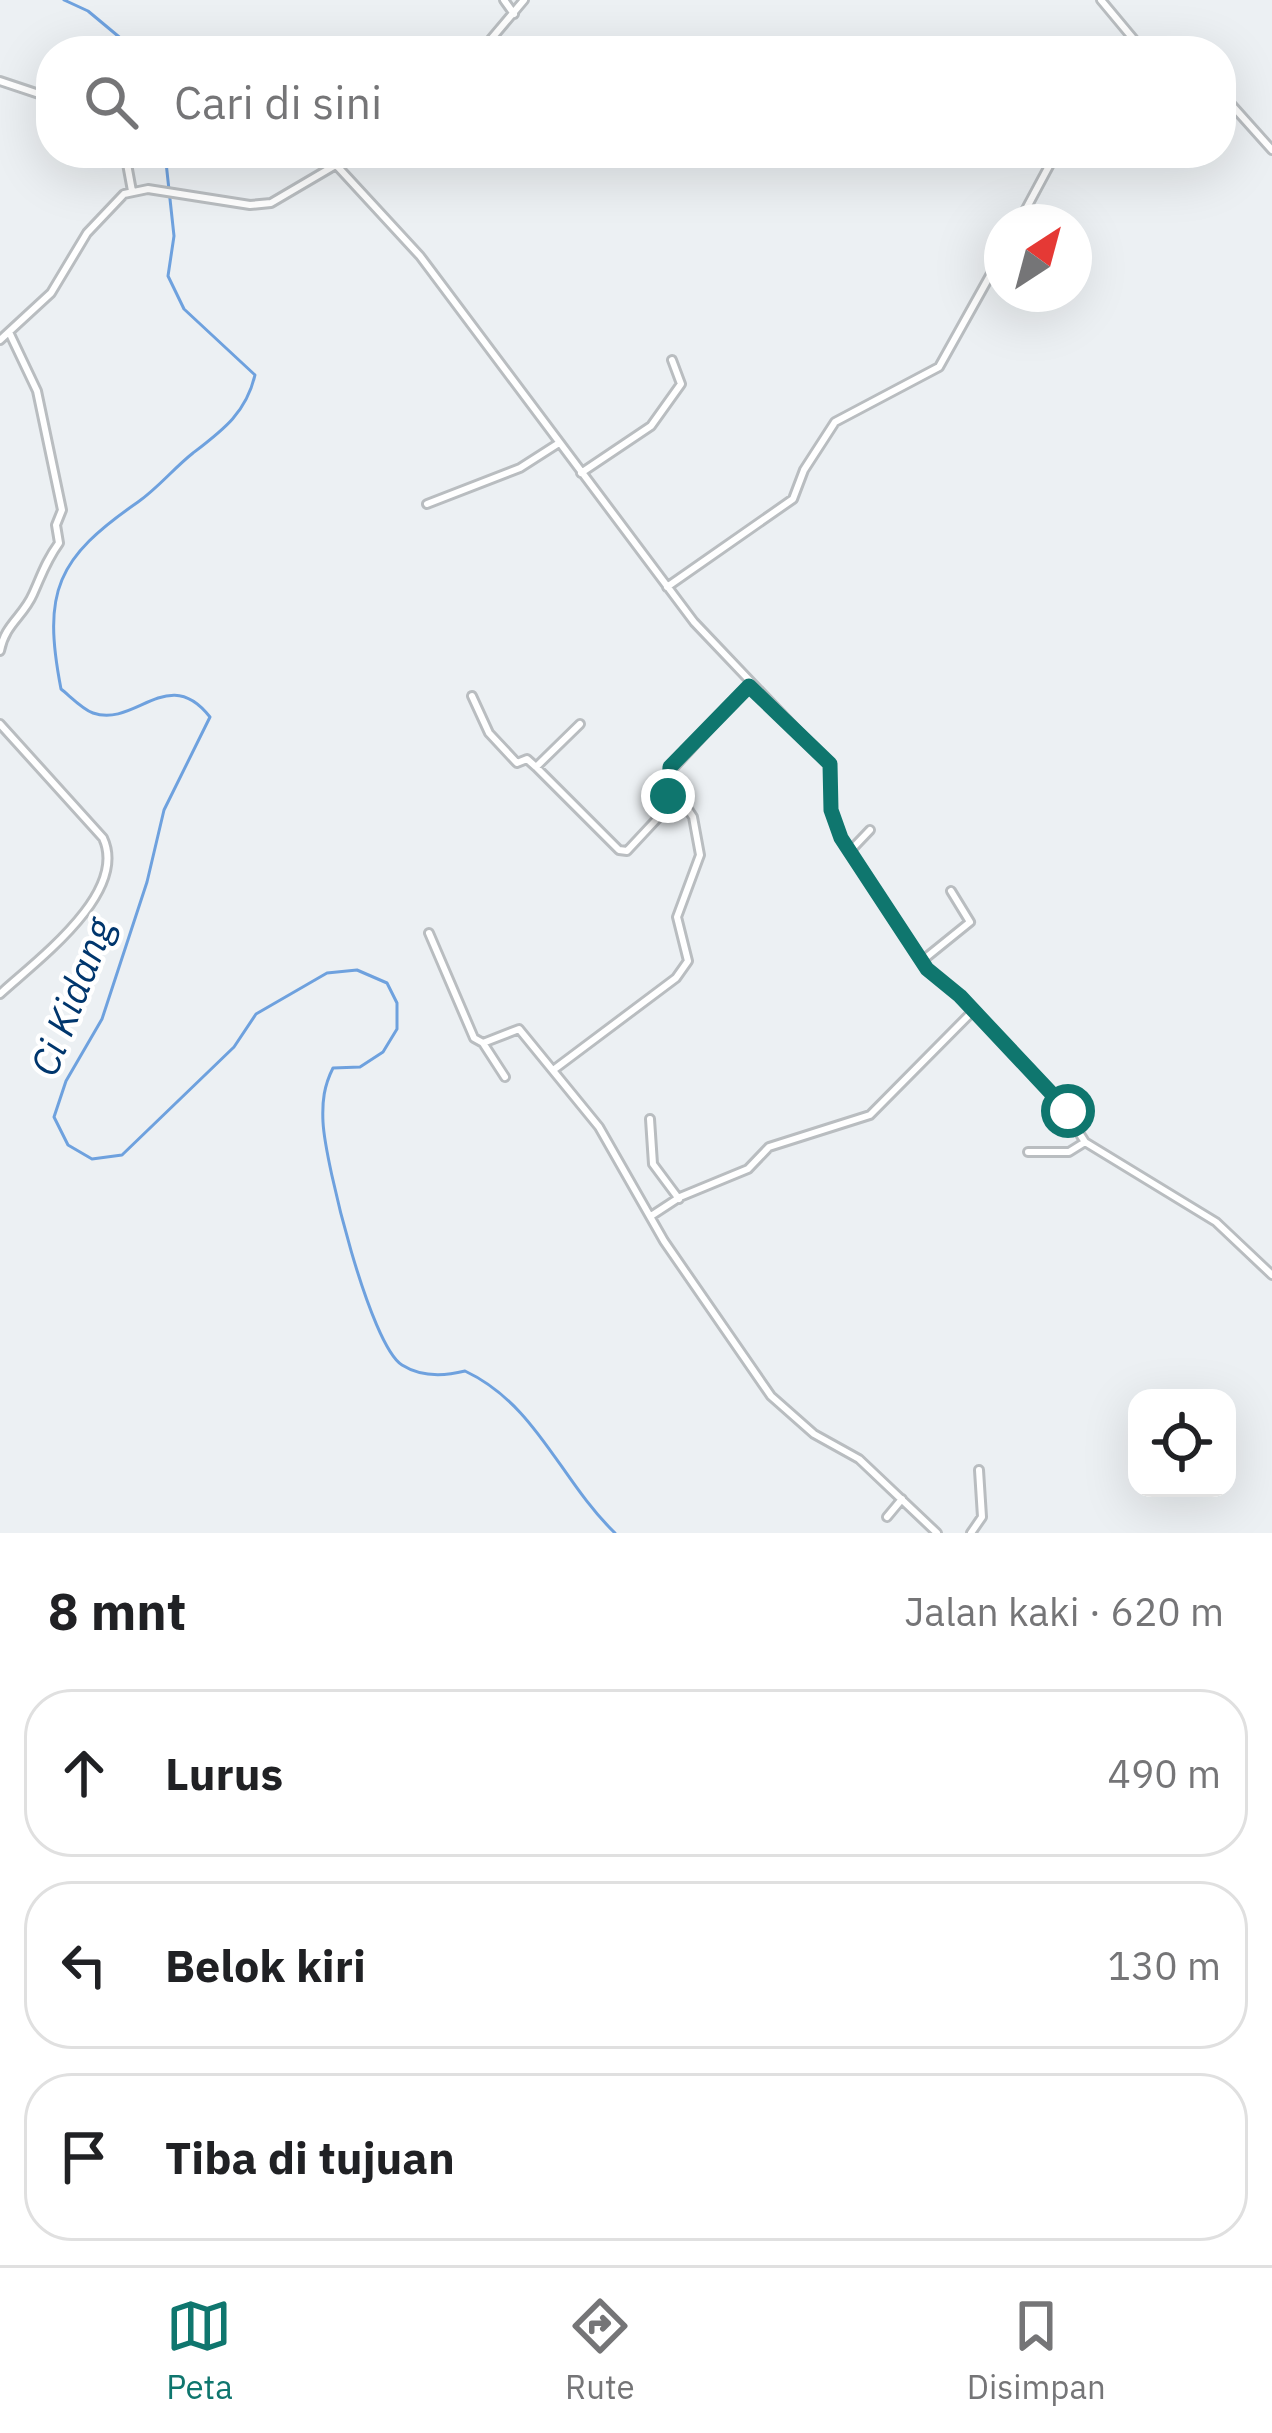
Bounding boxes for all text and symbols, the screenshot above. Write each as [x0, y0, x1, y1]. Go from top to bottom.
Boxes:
search box [36, 36, 1236, 168]
icon: search [78, 69, 144, 135]
text: Cari di sini [174, 73, 382, 131]
north arrow [984, 204, 1092, 312]
route end [641, 769, 695, 823]
water label: Ci Kidang [18, 909, 126, 1083]
route start [1041, 1084, 1095, 1138]
map controls [1128, 1389, 1236, 1497]
button: locate [1128, 1389, 1236, 1497]
text: 8 mnt [48, 1578, 186, 1644]
text: Jalan kaki · 620 m [904, 1586, 1224, 1637]
icon: ahead [51, 1740, 117, 1806]
text: Lurus [165, 1744, 283, 1802]
text: 490 m [1108, 1748, 1221, 1799]
icon: left [51, 1932, 117, 1998]
text: Belok kiri [165, 1936, 366, 1994]
text: 130 m [1108, 1940, 1221, 1991]
icon: arrive [51, 2124, 117, 2190]
text: Tiba di tujuan [165, 2128, 455, 2186]
tab: Peta [166, 2293, 233, 2408]
tab: Rute [565, 2293, 635, 2408]
tab: Disimpan [967, 2293, 1106, 2408]

